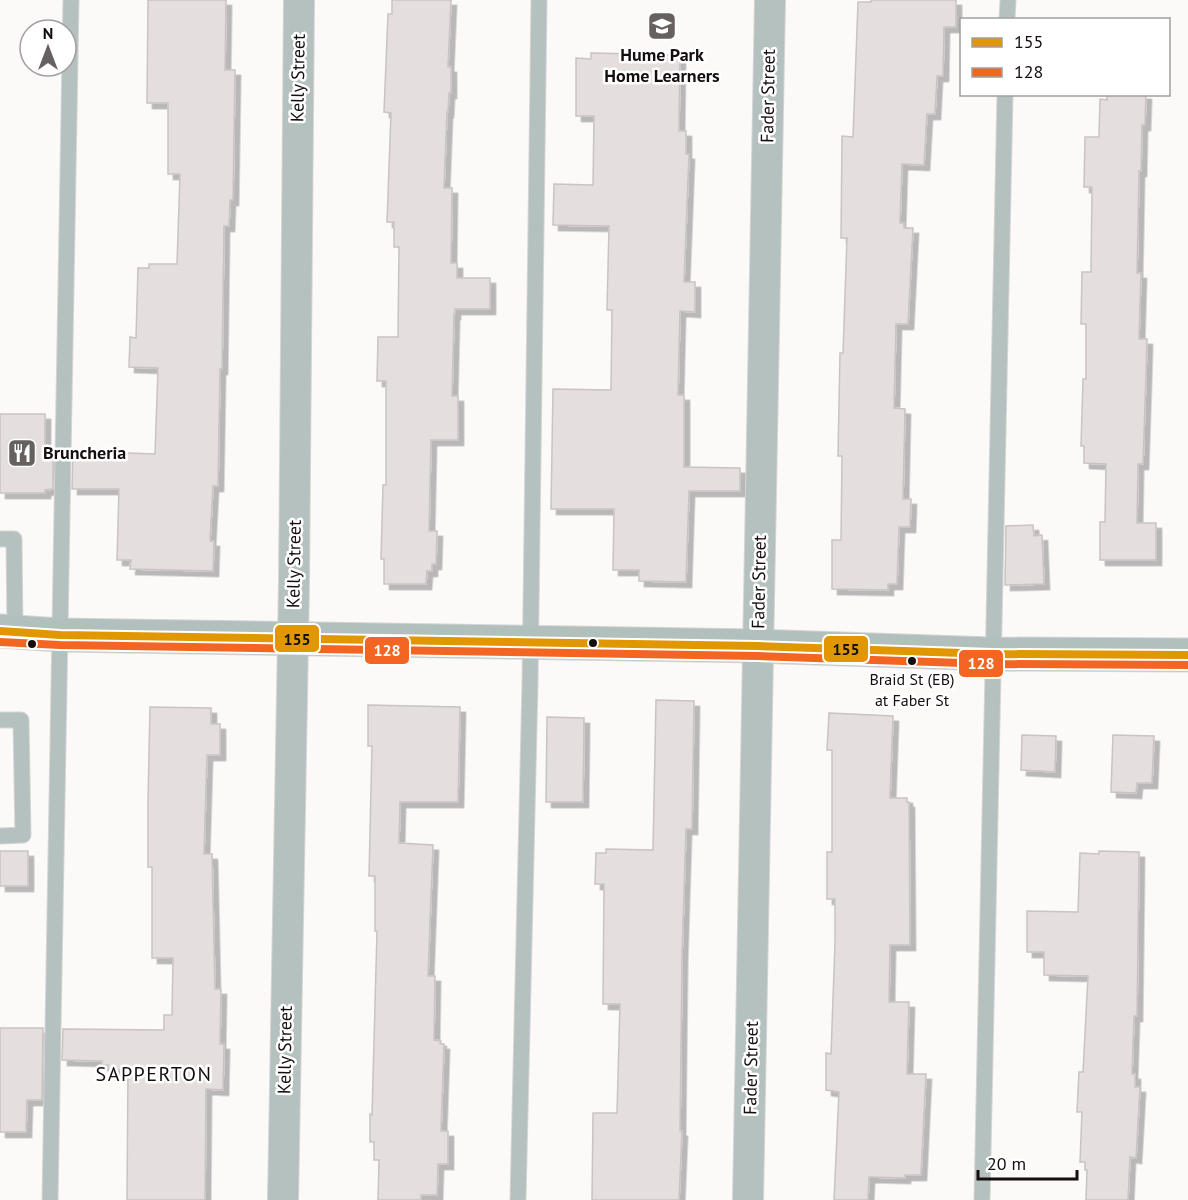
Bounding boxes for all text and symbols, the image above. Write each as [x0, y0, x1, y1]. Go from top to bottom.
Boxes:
school or university icon: Hume Park Home Learners [646, 10, 678, 42]
north arrow [18, 18, 78, 78]
legend [960, 18, 1170, 96]
text: N [43, 23, 53, 43]
text: 155 [1014, 30, 1043, 53]
street label: Kelly Street [285, 34, 310, 122]
place label: Hume Park Home Learners [604, 43, 720, 87]
street label: Fader Street [755, 49, 780, 143]
text: 128 [1014, 60, 1043, 83]
restaurant icon: Bruncheria [6, 437, 38, 469]
place label: Bruncheria [43, 441, 126, 464]
street label: Kelly Street [281, 520, 306, 608]
street label: Fader Street [746, 535, 771, 629]
line badge: 155 [274, 624, 320, 653]
text: 155 [283, 629, 311, 649]
line badge: 155 [823, 635, 869, 663]
line badge: 128 [364, 636, 410, 665]
unlabelled marker [587, 637, 599, 649]
unlabelled marker [26, 638, 38, 650]
text: 155 [832, 639, 860, 659]
text: 128 [373, 640, 401, 660]
line badge: 128 [958, 649, 1004, 678]
text: 128 [967, 653, 995, 673]
marker: Braid St (EB) at Faber St [906, 655, 918, 667]
place label: Braid St (EB) at Faber St [870, 669, 954, 710]
street label: Kelly Street [272, 1006, 297, 1094]
street label: Fader Street [738, 1021, 763, 1115]
district label: SAPPERTON [96, 1061, 212, 1087]
scale bar [978, 1143, 1077, 1181]
text: 20 m [987, 1152, 1026, 1175]

